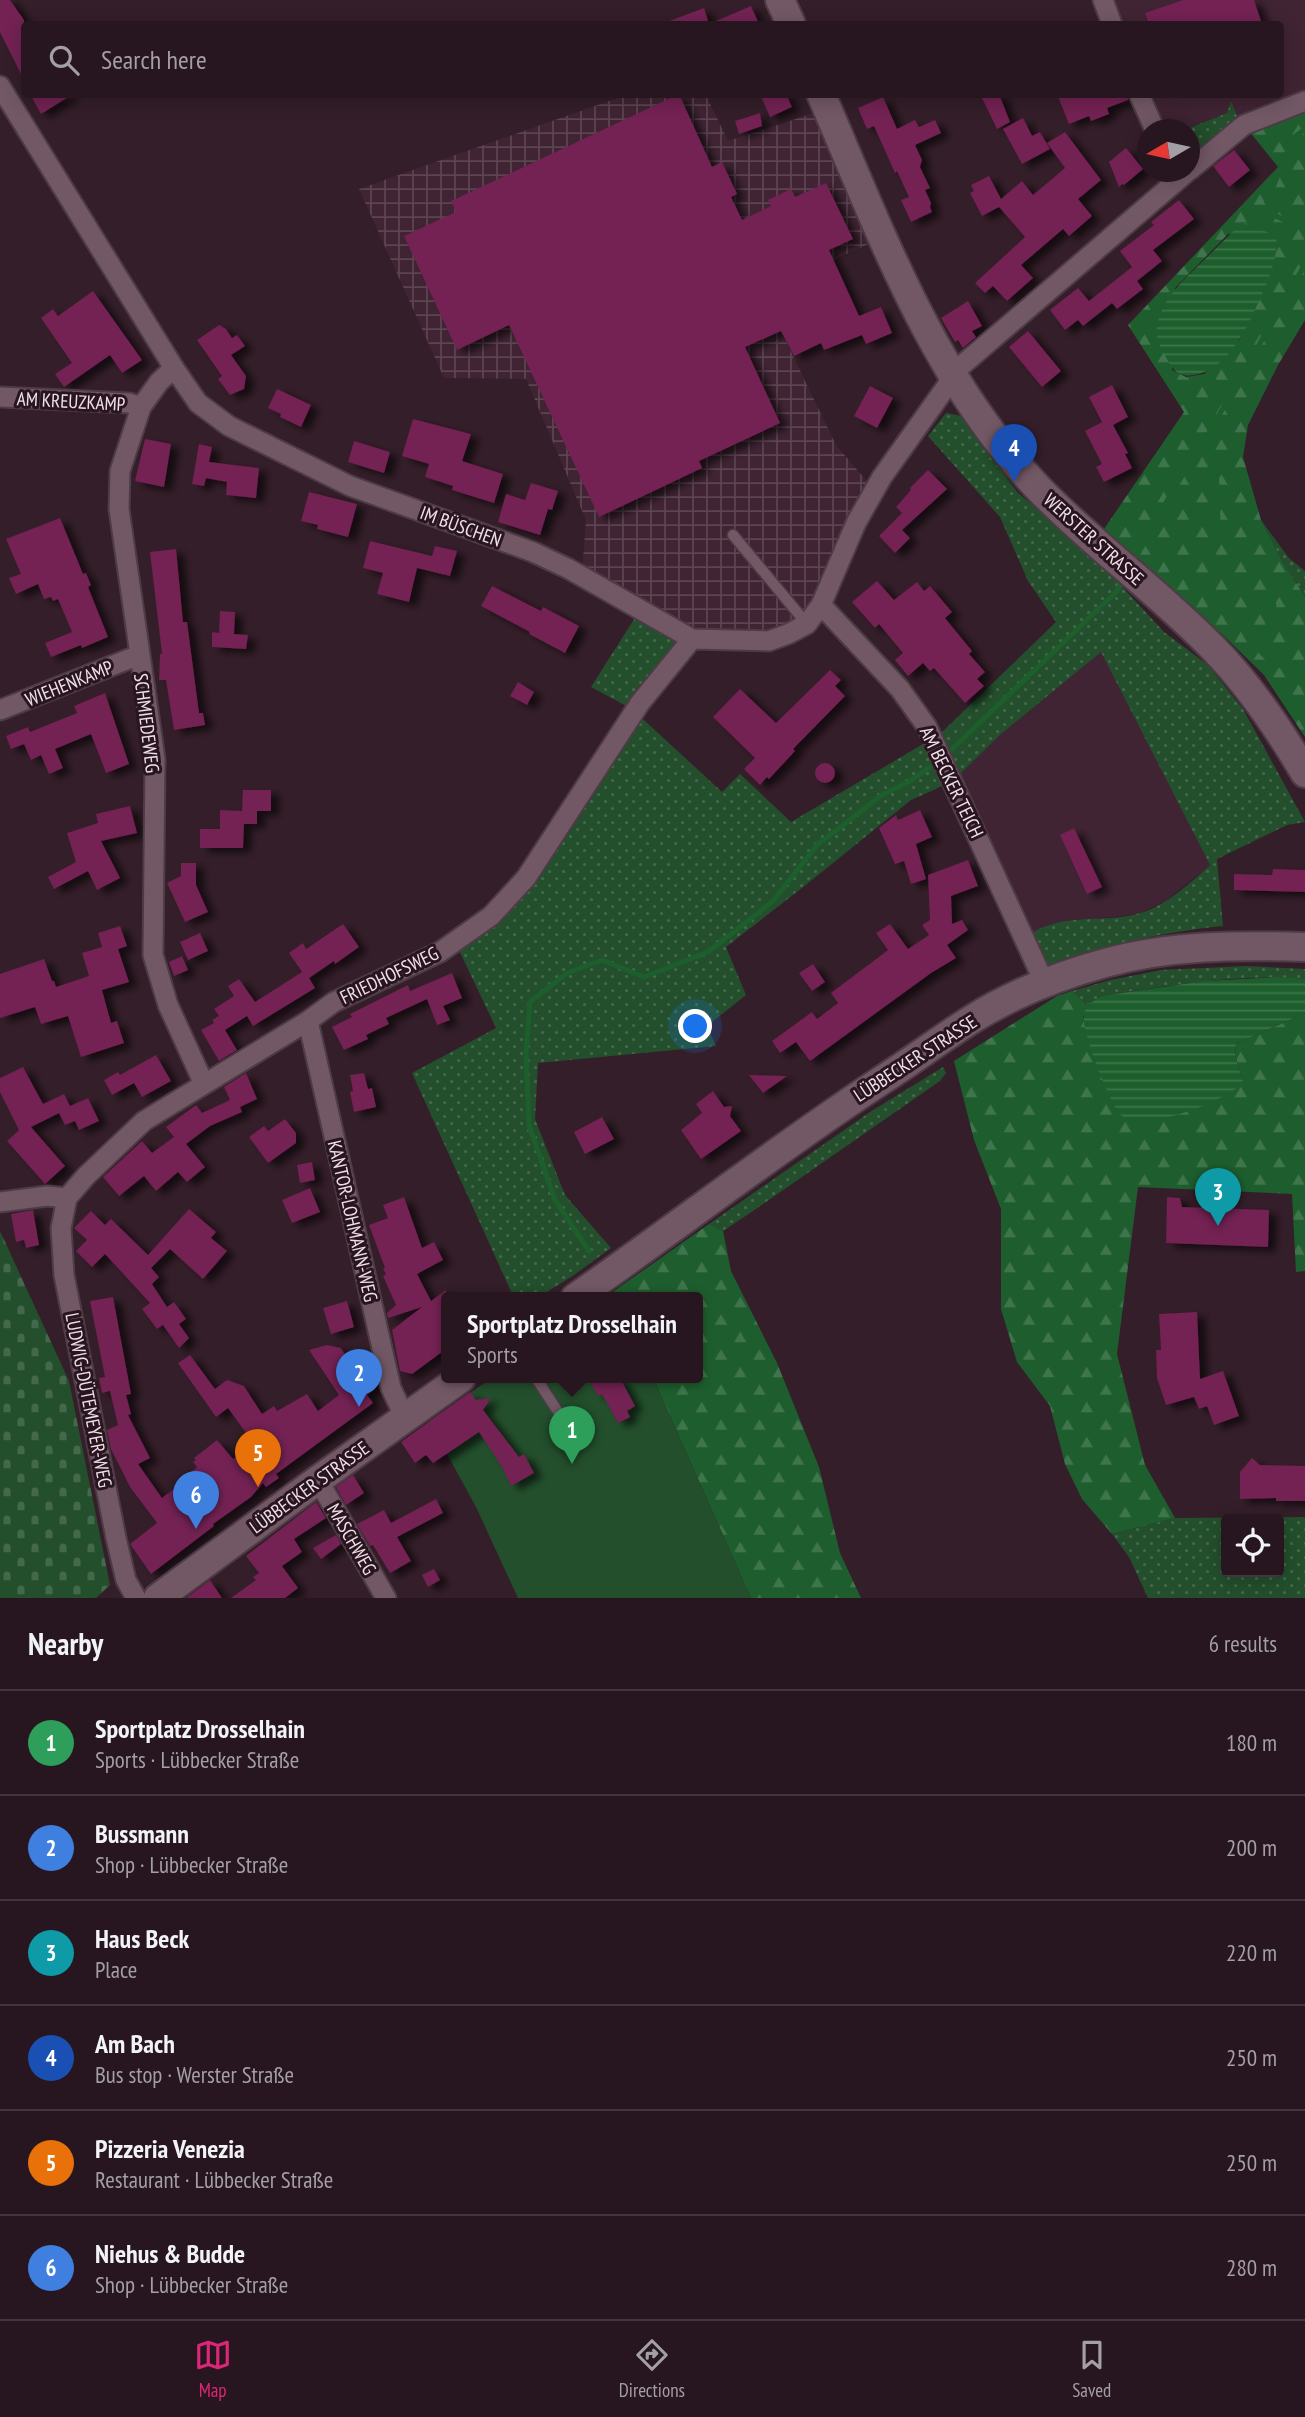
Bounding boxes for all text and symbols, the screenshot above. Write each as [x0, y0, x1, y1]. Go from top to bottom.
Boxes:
search box [21, 21, 1284, 98]
icon: search [45, 41, 83, 79]
text: Search here [101, 43, 207, 76]
north arrow [1137, 119, 1200, 182]
street label: AM KREUZKAMP [16, 386, 126, 416]
pin: 4 [991, 424, 1037, 482]
street label: WERSTER STRASSE [1039, 488, 1149, 590]
street label: IM BÜSCHEN [417, 500, 505, 552]
street label: WIEHENKAMP [22, 654, 117, 711]
street label: SCHMIEDEWEG [129, 672, 165, 774]
street label: AM BECKER TEICH [915, 722, 989, 842]
street label: FRIEDHOFSWEG [336, 941, 442, 1009]
your location [678, 1009, 712, 1043]
street label: LÜBBECKER STRASSE [849, 1009, 981, 1107]
street label: KANTOR-LOHMANN-WEG [323, 1138, 383, 1304]
pin: 3 [1195, 1168, 1241, 1226]
popup [441, 1292, 703, 1383]
text: Sportplatz Drosselhain [467, 1307, 677, 1340]
street label: LUDWIG-DÜTEMEYER-WEG [60, 1311, 118, 1489]
text: Sports [467, 1340, 518, 1369]
pin: 2 [336, 1349, 382, 1407]
pin: 1 [549, 1406, 595, 1464]
pin: 5 [235, 1429, 281, 1487]
street label: LÜBBECKER STRASSE [245, 1436, 373, 1538]
pin: 6 [173, 1471, 219, 1529]
street label: MASCHWEG [322, 1499, 382, 1579]
map controls [1221, 1514, 1284, 1577]
button: locate [1221, 1514, 1284, 1577]
text: Nearby [28, 1624, 103, 1663]
text: 6 results [1209, 1629, 1277, 1658]
text: Sportplatz Drosselhain [95, 1712, 305, 1745]
text: 1 [46, 1728, 57, 1757]
text: 180 m [1226, 1728, 1277, 1757]
text: Sports · Lübbecker Straße [95, 1745, 299, 1774]
text: Bussmann [95, 1817, 189, 1850]
text: 2 [46, 1833, 57, 1862]
text: 200 m [1226, 1833, 1277, 1862]
text: Shop · Lübbecker Straße [95, 1850, 288, 1879]
text: Haus Beck [95, 1922, 189, 1955]
text: 3 [46, 1938, 57, 1967]
text: 220 m [1226, 1938, 1277, 1967]
text: Place [95, 1955, 137, 1984]
text: Am Bach [95, 2027, 175, 2060]
text: 4 [46, 2043, 57, 2072]
text: 250 m [1226, 2043, 1277, 2072]
text: Bus stop · Werster Straße [95, 2060, 294, 2089]
text: Pizzeria Venezia [95, 2132, 245, 2165]
text: 5 [46, 2148, 57, 2177]
text: 250 m [1226, 2148, 1277, 2177]
text: Restaurant · Lübbecker Straße [95, 2165, 333, 2194]
text: Niehus & Budde [95, 2237, 245, 2270]
text: 6 [46, 2253, 57, 2282]
text: 280 m [1226, 2253, 1277, 2282]
text: Shop · Lübbecker Straße [95, 2270, 288, 2299]
tab: Map [194, 2336, 232, 2402]
tab: Directions [619, 2336, 685, 2402]
tab: Saved [1072, 2336, 1111, 2402]

